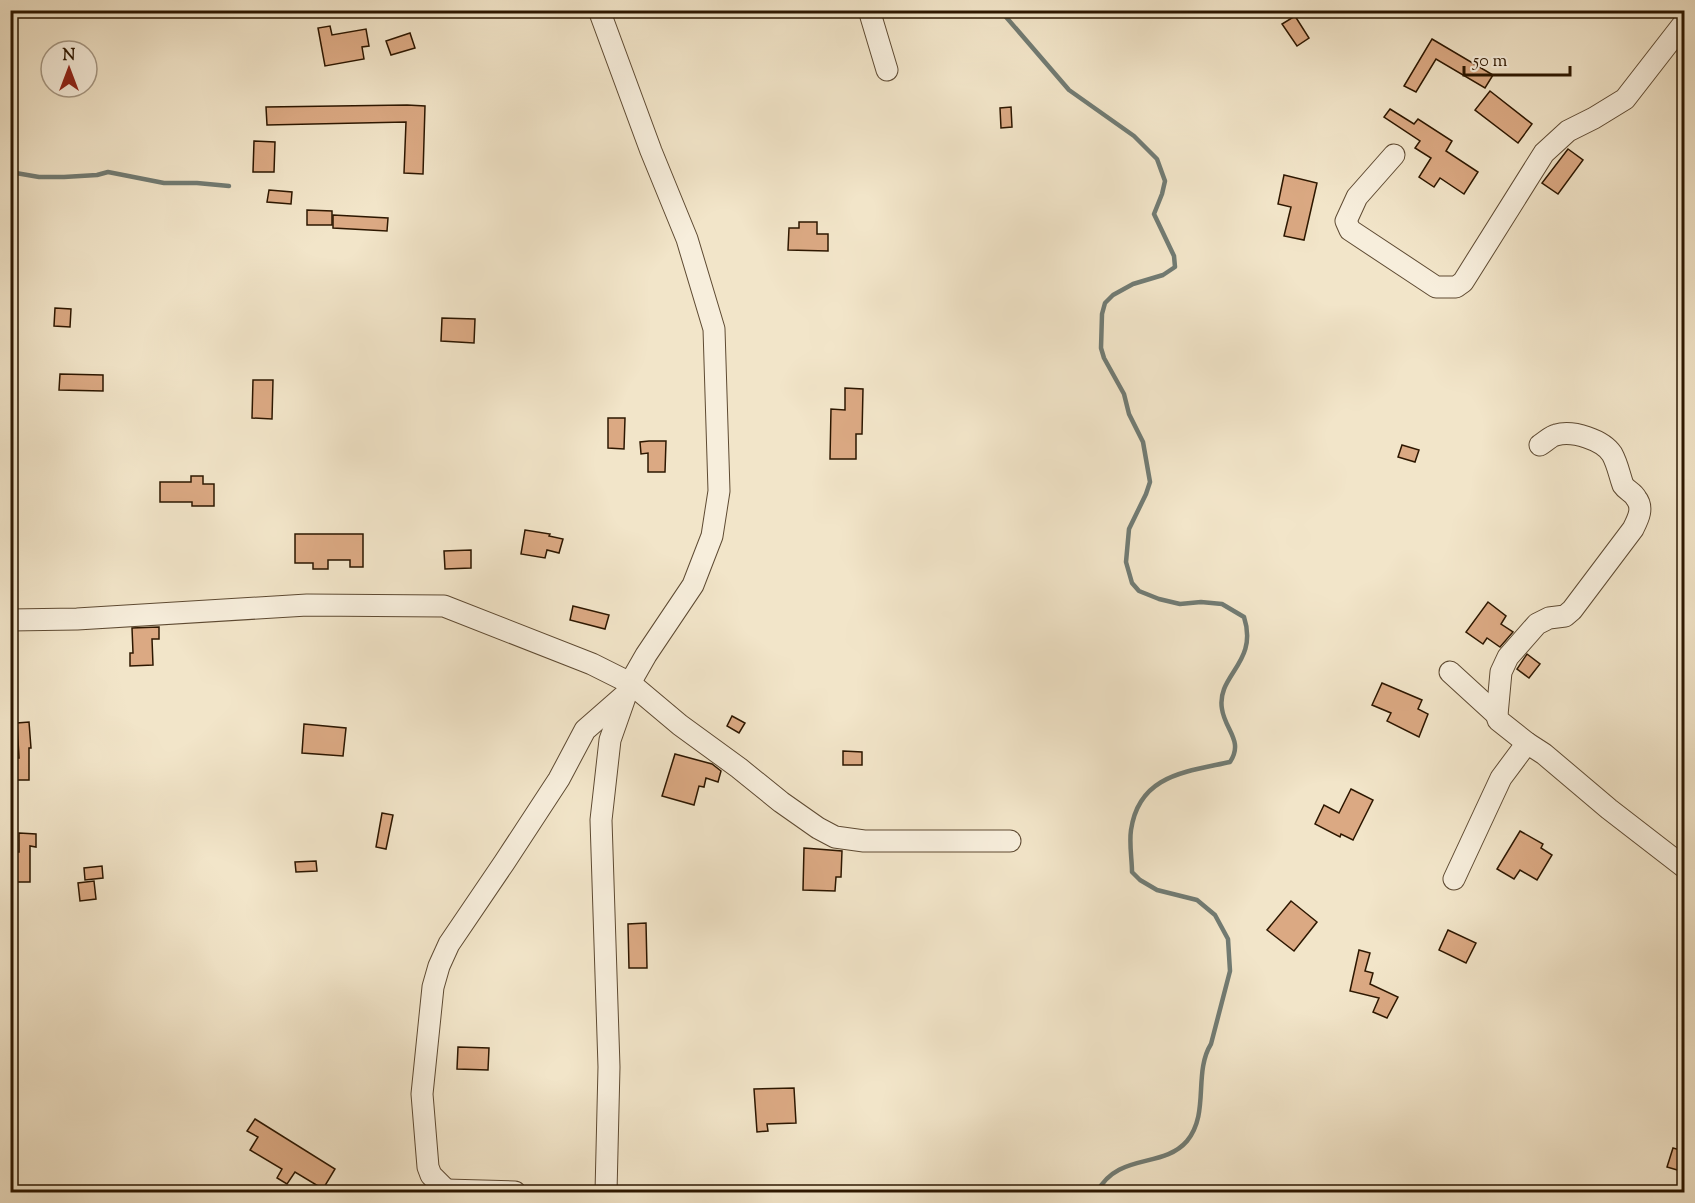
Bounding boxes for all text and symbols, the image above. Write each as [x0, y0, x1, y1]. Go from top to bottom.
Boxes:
north arrow [39, 39, 99, 99]
scale bar [1464, 39, 1570, 77]
text: N [63, 45, 76, 68]
text: 50 m [1472, 49, 1508, 75]

